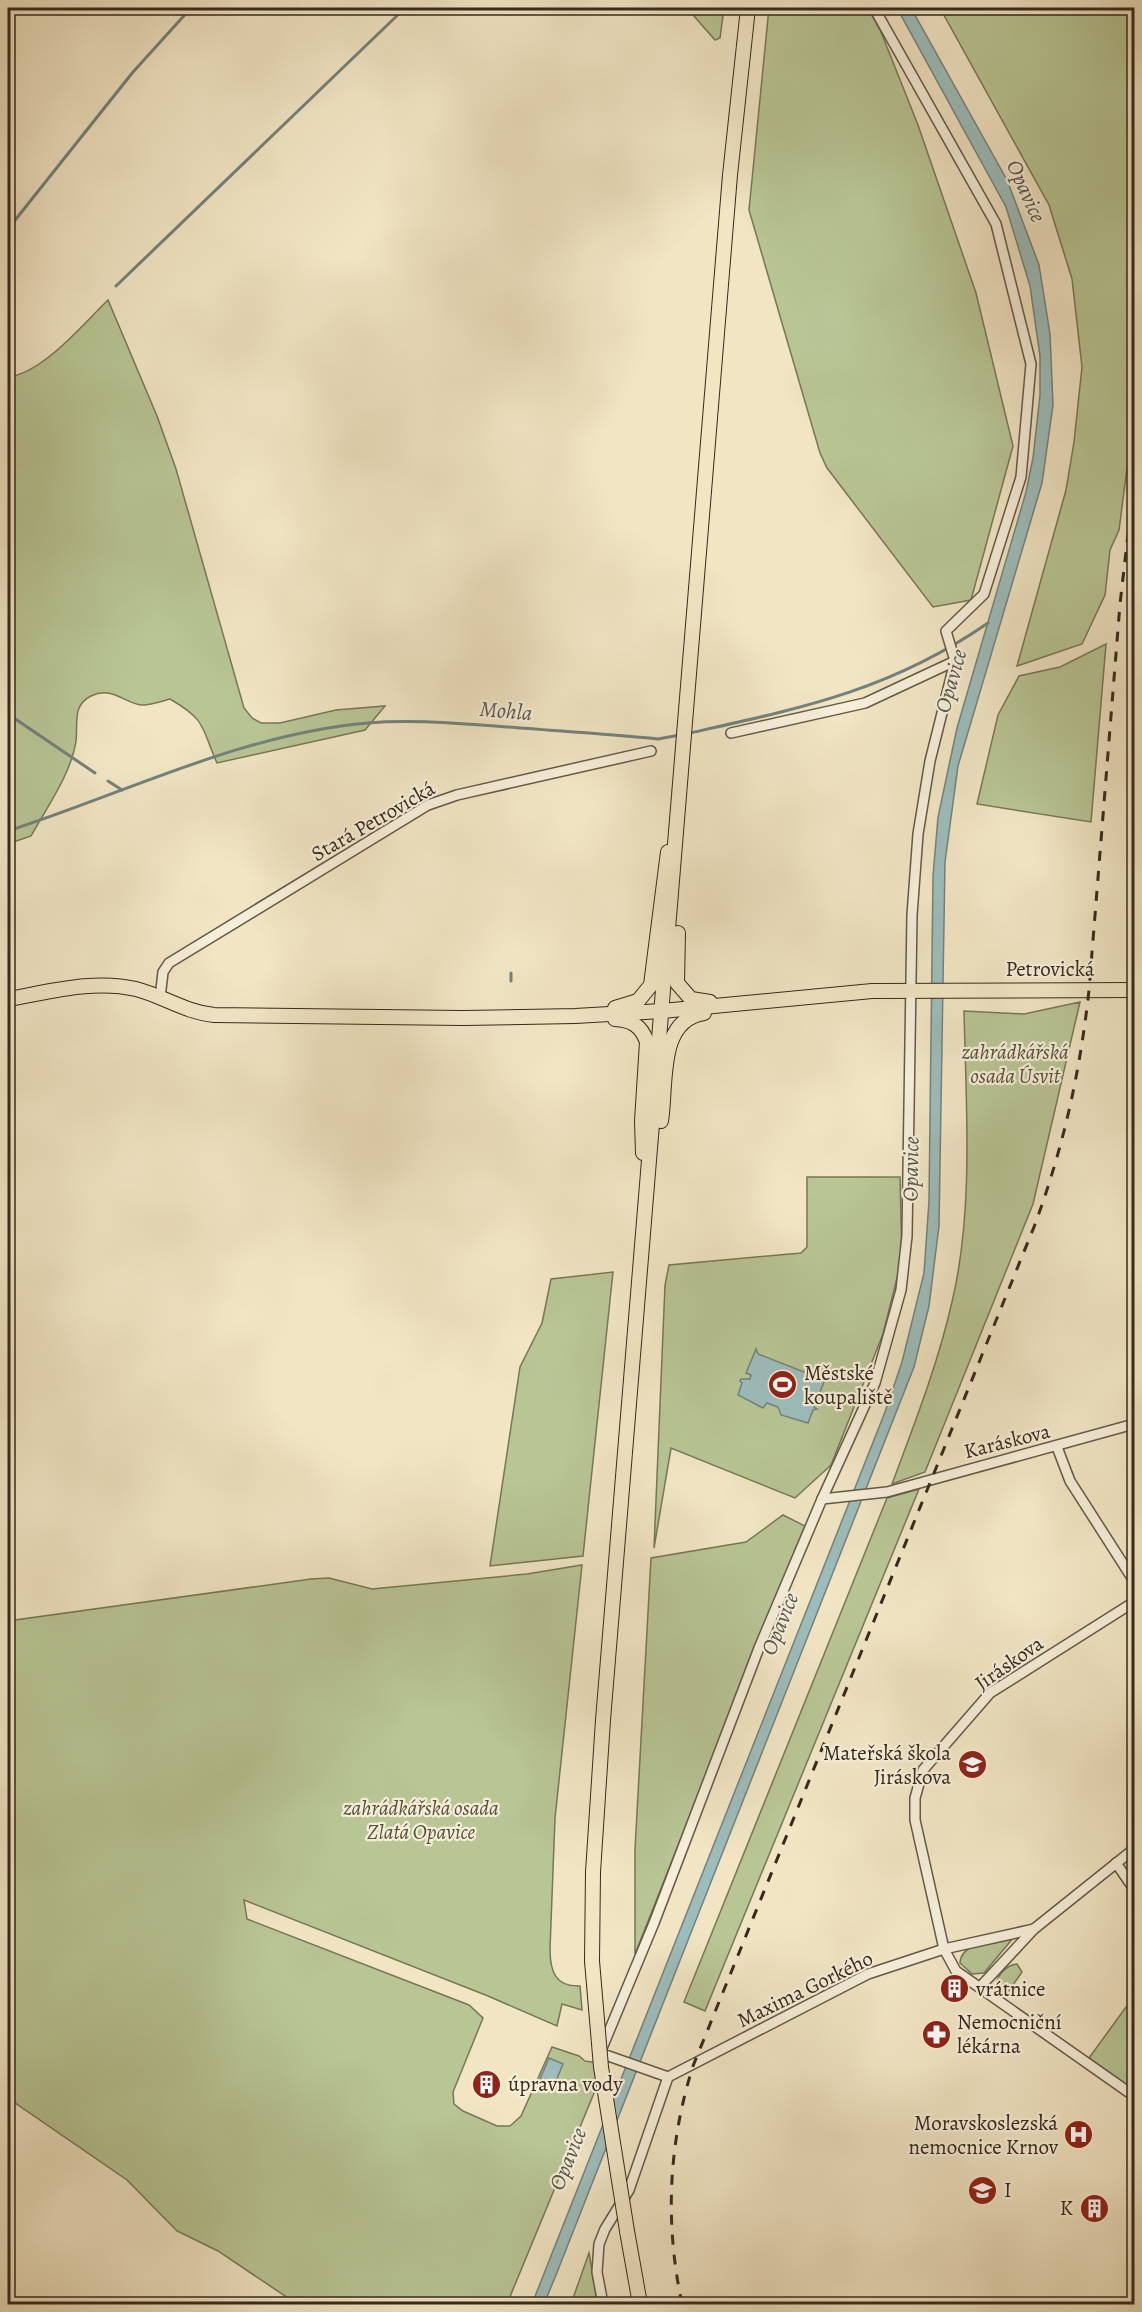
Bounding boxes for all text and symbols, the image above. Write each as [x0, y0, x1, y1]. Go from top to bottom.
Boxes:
water label: Opavice [999, 155, 1053, 227]
water label: Opavice [928, 645, 974, 716]
water label: Mohla [478, 694, 534, 728]
street label: Stará Petrovická [306, 774, 440, 868]
street label: Petrovická [1006, 955, 1095, 983]
park label: zahrádkářská osada Úsvit [960, 1038, 1069, 1090]
water label: Opavice [895, 1136, 927, 1202]
place label: Městské koupaliště [804, 1359, 893, 1411]
sports icon: Městské koupaliště [767, 1369, 799, 1401]
street label: Karáskova [961, 1417, 1053, 1465]
water label: Opavice [754, 1588, 806, 1660]
street label: Jiráskova [969, 1629, 1049, 1697]
place label: Mateřská škola Jiráskova [823, 1739, 951, 1791]
school or university icon: Mateřská škola Jiráskova [956, 1749, 988, 1781]
park label: zahrádkářská osada Zlatá Opavice [342, 1794, 499, 1846]
street label: Maxima Gorkého [732, 1944, 878, 2034]
building icon: vrátnice [939, 1973, 971, 2005]
place label: vrátnice [975, 1975, 1045, 2003]
place label: Nemocniční lékárna [957, 2008, 1062, 2060]
pharmacy icon: Nemocniční lékárna [920, 2018, 952, 2050]
building icon: úpravna vody [471, 2068, 503, 2100]
place label: úpravna vody [508, 2070, 623, 2098]
place label: Moravskoslezská nemocnice Krnov [908, 2109, 1059, 2161]
hospital icon: Moravskoslezská nemocnice Krnov [1063, 2119, 1095, 2151]
water label: Opavice [542, 2123, 594, 2195]
school or university icon: I [967, 2174, 999, 2206]
place label: I [1004, 2176, 1012, 2204]
building icon: K [1078, 2192, 1110, 2224]
place label: K [1060, 2194, 1073, 2222]

